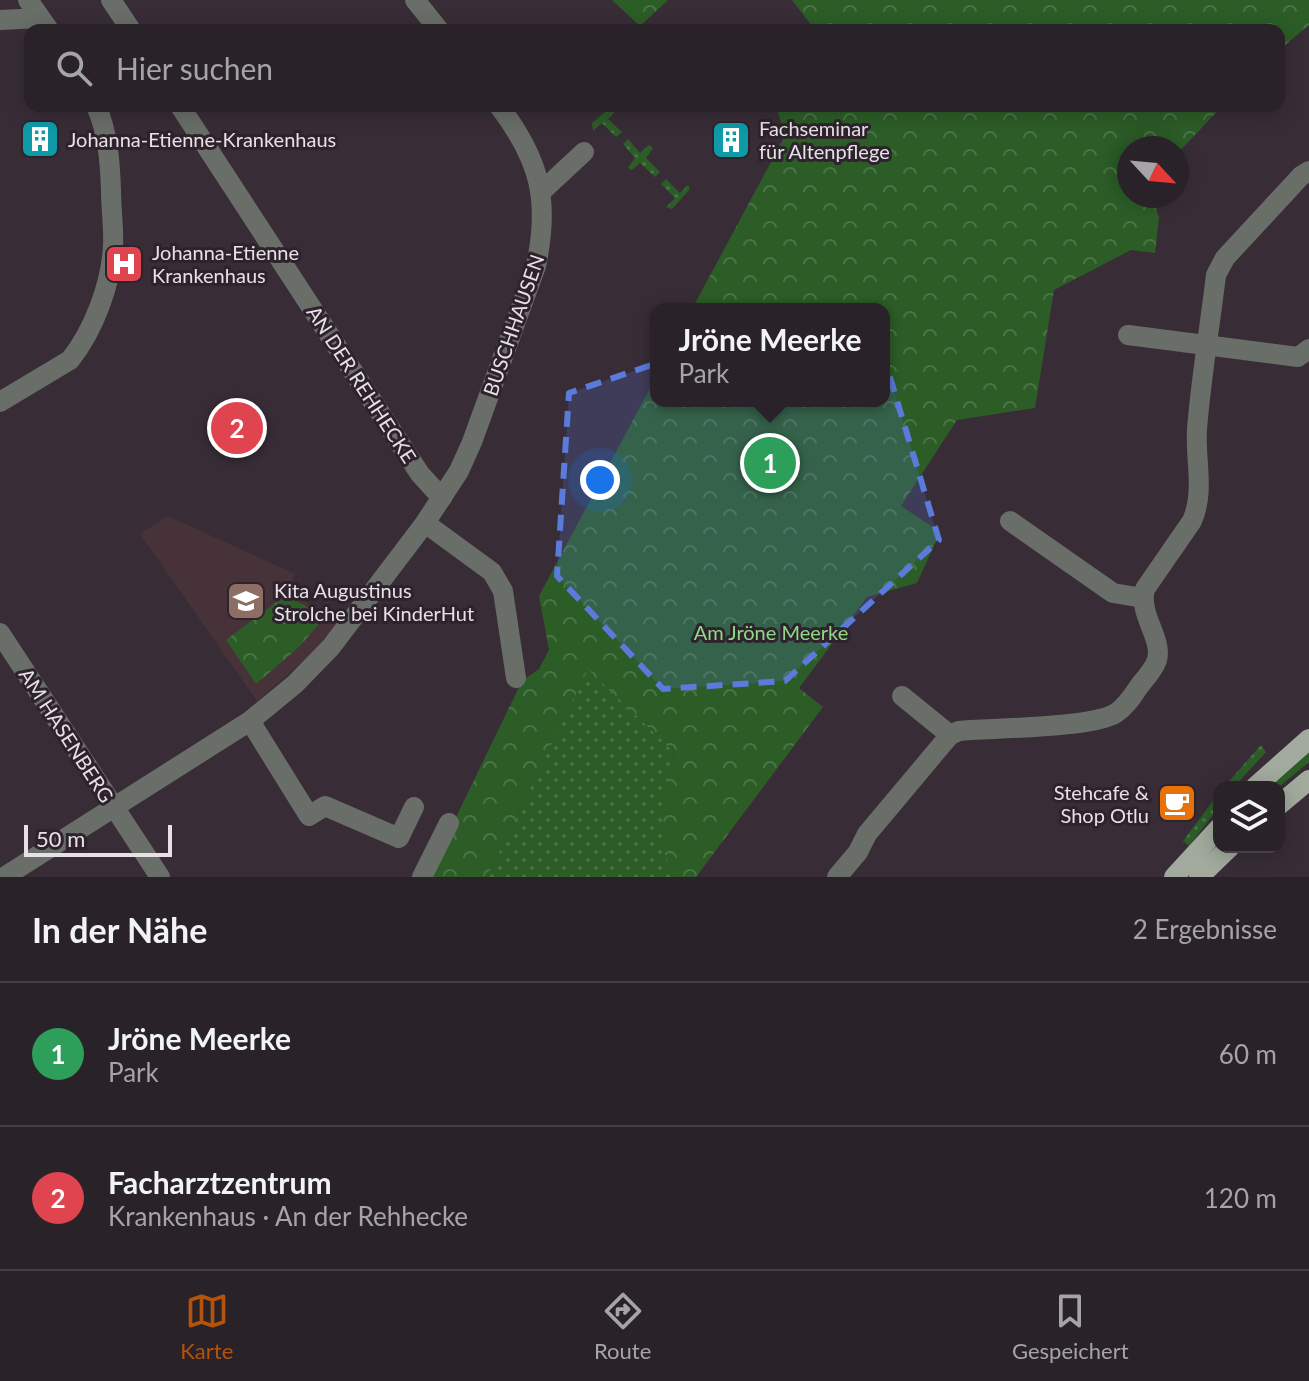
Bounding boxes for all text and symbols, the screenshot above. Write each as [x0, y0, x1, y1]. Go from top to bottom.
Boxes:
search box [24, 24, 1285, 112]
icon: search [52, 46, 96, 90]
text: Hier suchen [116, 50, 273, 86]
place label: Fachseminar für Altenpflege [759, 116, 890, 163]
building icon: Johanna-Etienne-Krankenhaus [19, 118, 61, 160]
building icon: Fachseminar für Altenpflege [710, 119, 752, 161]
place label: Johanna-Etienne-Krankenhaus [68, 127, 336, 151]
north arrow [1117, 136, 1189, 208]
place label: Johanna-Etienne Krankenhaus [152, 240, 299, 287]
hospital icon: Johanna-Etienne Krankenhaus [103, 243, 145, 285]
street label: BUSCHHAUSEN [478, 251, 548, 399]
street label: AN DER REHHECKE [302, 301, 422, 467]
popup [650, 303, 890, 407]
text: Jröne Meerke [678, 321, 862, 357]
text: Park [678, 357, 729, 389]
pin: 2 [211, 398, 263, 458]
pin: 1 [744, 433, 796, 493]
your location [580, 460, 620, 500]
place label: Kita Augustinus Strolche bei KinderHut [274, 578, 474, 625]
school or university icon: Kita Augustinus Strolche bei KinderHut [225, 580, 267, 622]
park label: Am Jröne Meerke [694, 620, 848, 644]
street label: AM HASENBERG [15, 663, 119, 807]
place label: Stehcafe & Shop Otlu [1054, 780, 1150, 827]
map controls [1213, 781, 1285, 853]
button: layers [1213, 781, 1285, 853]
cafe icon: Stehcafe & Shop Otlu [1156, 782, 1198, 824]
scale bar [24, 821, 172, 857]
text: 50 m [36, 825, 85, 852]
text: In der Nähe [32, 909, 207, 950]
text: 2 Ergebnisse [1133, 913, 1277, 945]
text: Jröne Meerke [108, 1020, 291, 1056]
text: 1 [50, 1038, 66, 1070]
text: 60 m [1219, 1038, 1277, 1070]
text: Park [108, 1056, 159, 1088]
text: Facharztzentrum [108, 1164, 332, 1200]
text: 2 [50, 1182, 66, 1214]
text: 120 m [1204, 1182, 1277, 1214]
text: Krankenhaus · An der Rehhecke [108, 1200, 468, 1232]
tab: Karte [180, 1289, 233, 1364]
tab: Route [594, 1289, 651, 1364]
tab: Gespeichert [1012, 1289, 1129, 1364]

